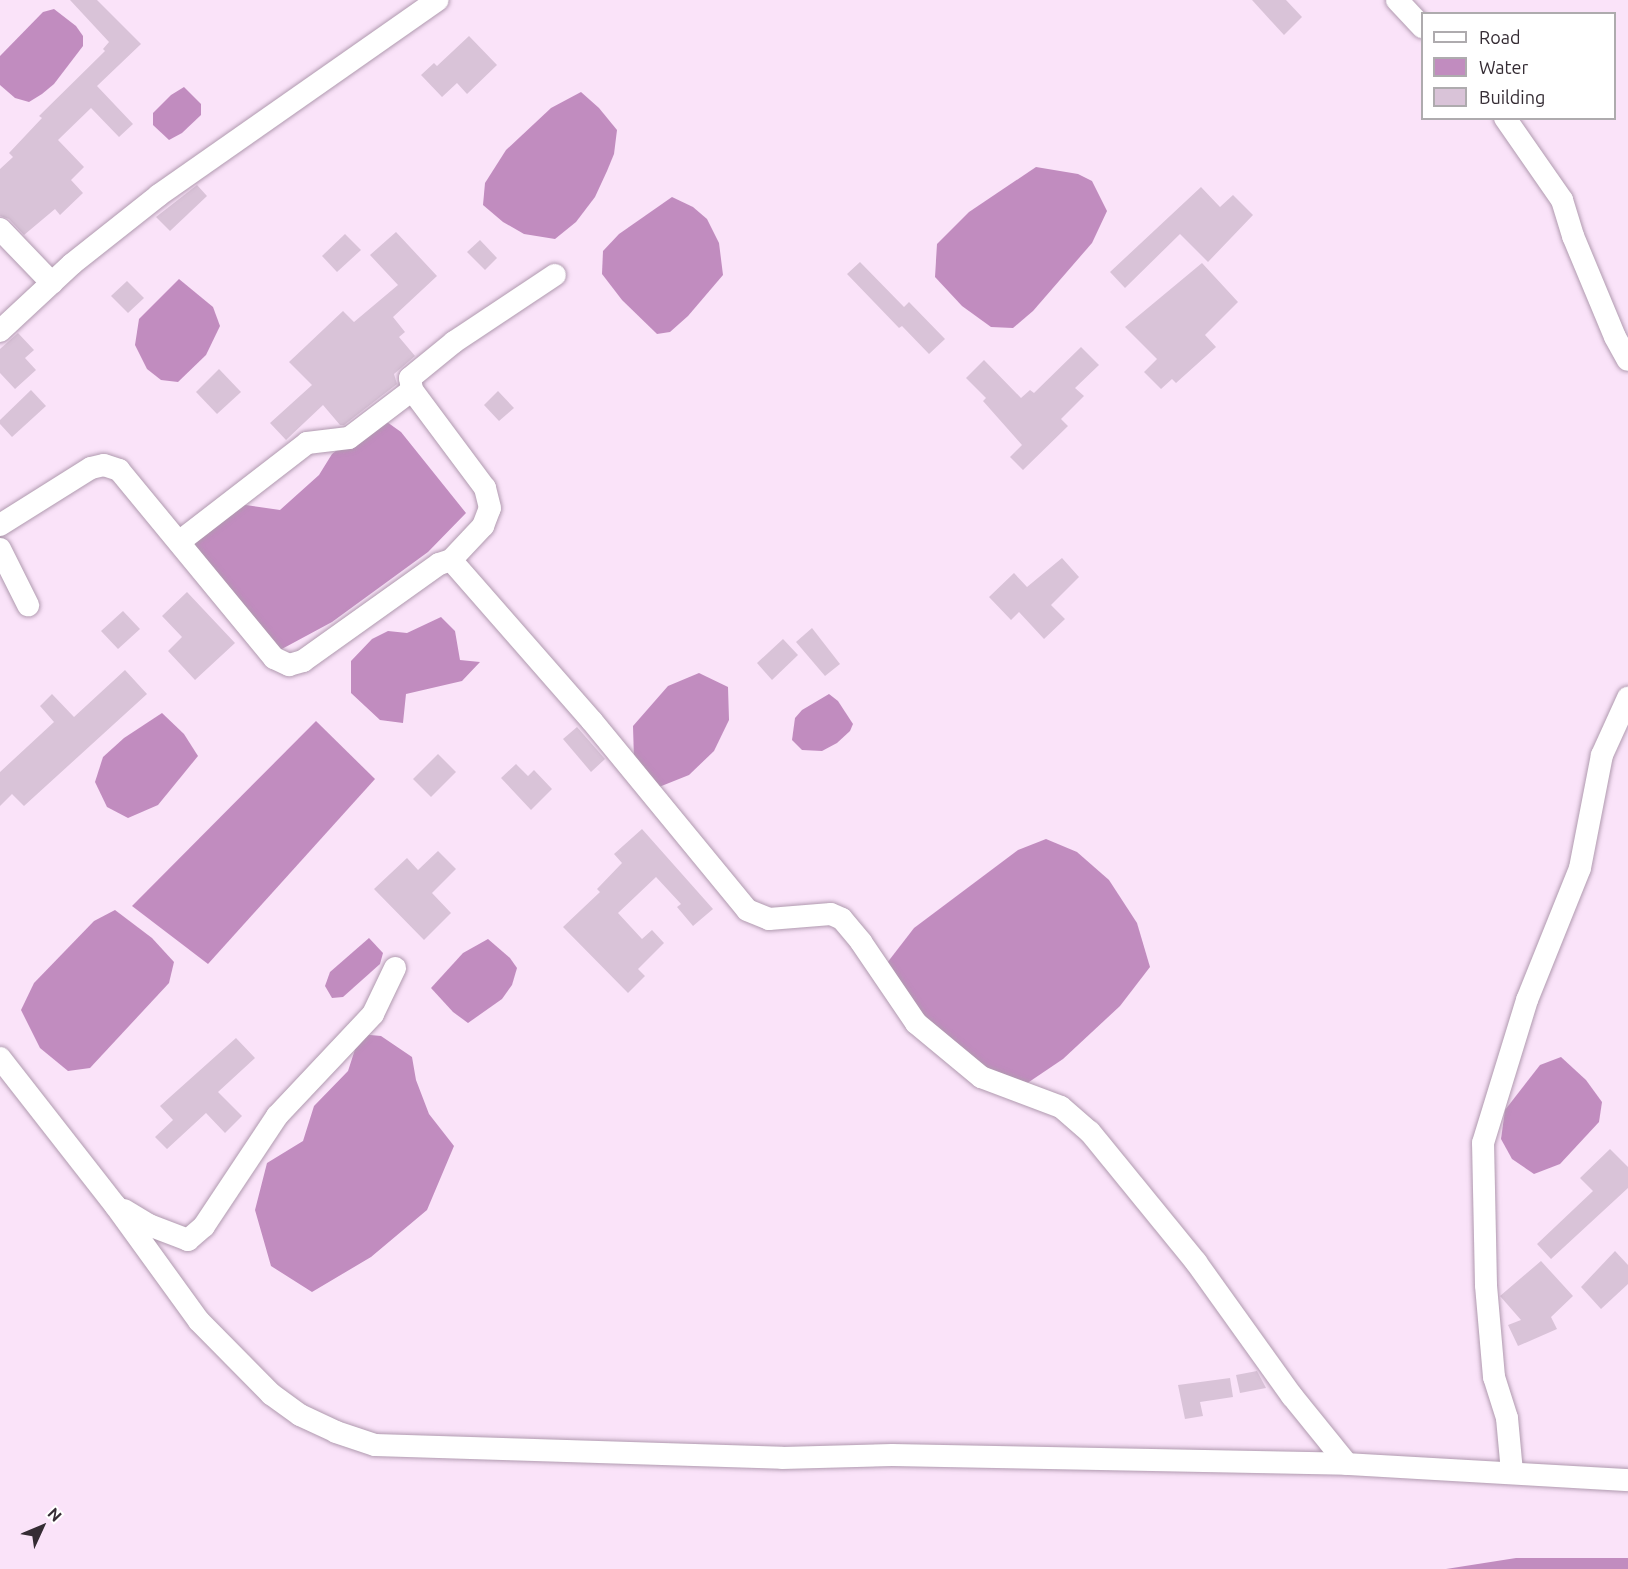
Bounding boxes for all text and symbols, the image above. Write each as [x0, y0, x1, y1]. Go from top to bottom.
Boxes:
legend [1421, 12, 1616, 120]
text: Road [1479, 27, 1521, 47]
text: Water [1479, 57, 1528, 77]
text: Building [1479, 87, 1545, 107]
north arrow [12, 1497, 72, 1557]
text: N [44, 1504, 66, 1525]

